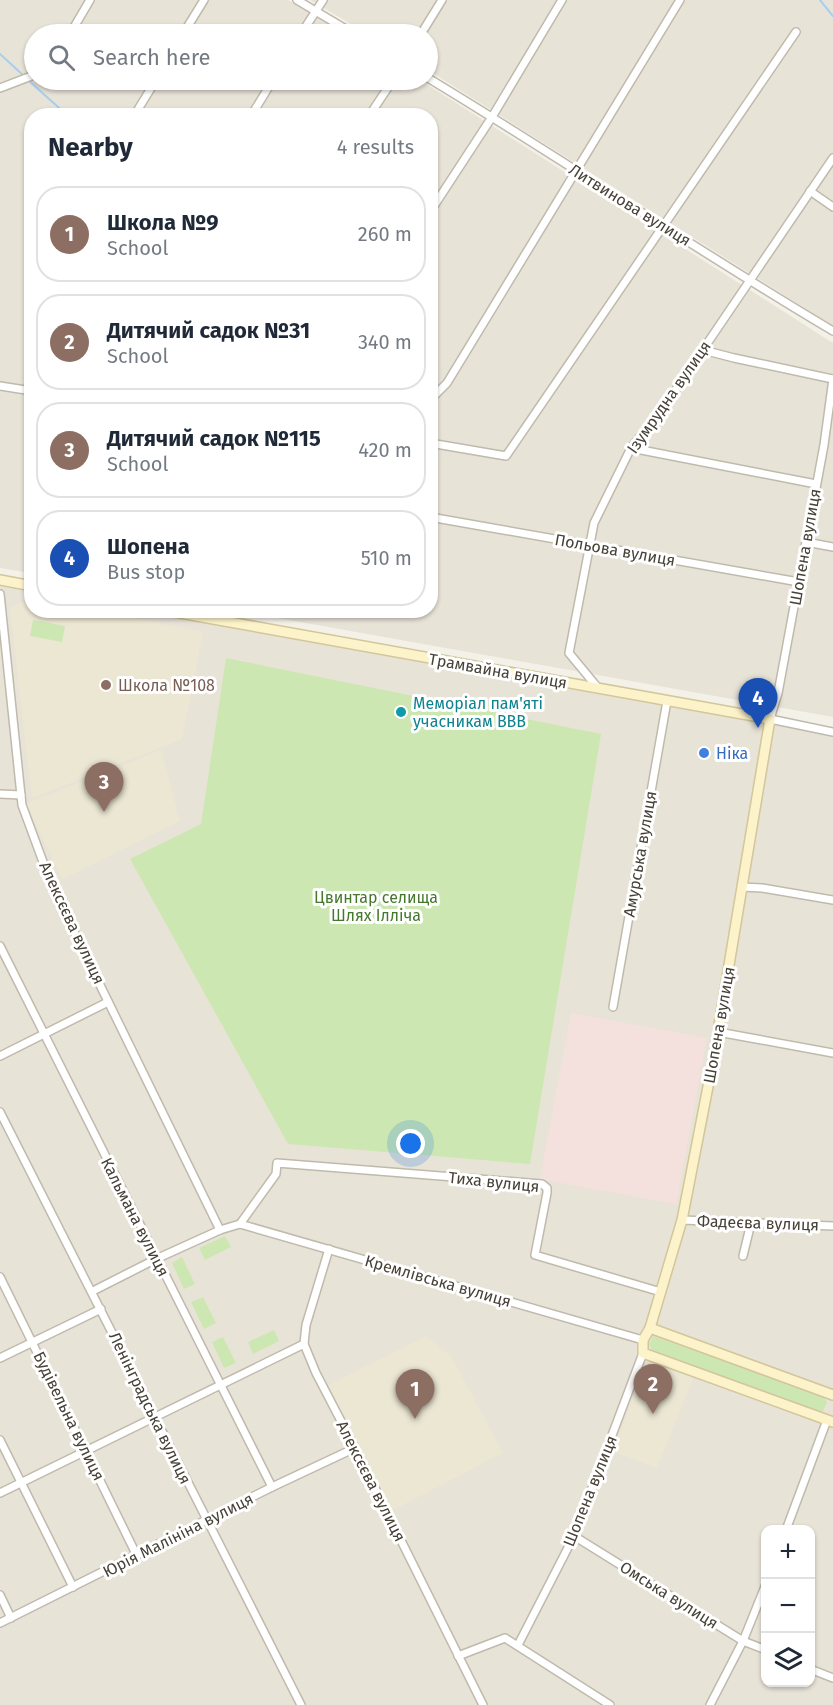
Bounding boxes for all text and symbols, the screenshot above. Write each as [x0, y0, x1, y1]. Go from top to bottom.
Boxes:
search box [24, 24, 438, 90]
icon: search [45, 41, 78, 74]
text: Search here [93, 44, 211, 71]
text: Nearby [48, 132, 133, 163]
text: 4 results [337, 135, 414, 159]
street label: Литвинова вулиця [566, 160, 694, 250]
text: Школа №9 [107, 209, 218, 236]
text: 1 [65, 222, 74, 246]
text: 260 m [358, 222, 412, 246]
text: School [107, 236, 168, 260]
text: Дитячий садок №31 [107, 317, 310, 344]
text: 2 [64, 330, 75, 354]
text: 340 m [358, 330, 412, 354]
street label: Ізумрудна вулиця [623, 337, 715, 457]
text: School [107, 344, 168, 368]
text: Дитячий садок №115 [107, 425, 321, 452]
text: 3 [64, 438, 75, 462]
text: 420 m [358, 438, 412, 462]
text: School [107, 452, 168, 476]
street label: Шопена вулиця [785, 487, 825, 607]
street label: Польова вулиця [553, 530, 677, 570]
text: Шопена [107, 533, 190, 560]
text: 4 [64, 546, 75, 570]
text: 510 m [361, 546, 412, 570]
text: Bus stop [107, 560, 185, 584]
street label: Трамвайна вулиця [427, 649, 569, 693]
place label: Школа №108 [118, 676, 215, 695]
marker: Школа №108 [99, 678, 113, 692]
pin: 4 [738, 678, 777, 728]
place label: Меморіал пам'яті учасникам ВВВ [413, 694, 543, 731]
marker: Меморіал пам'яті учасникам ВВВ [394, 705, 408, 719]
place label: Ніка [716, 744, 748, 763]
marker: Ніка [697, 746, 711, 760]
pin: 3 [84, 762, 124, 812]
street label: Амурська вулиця [620, 790, 660, 918]
street label: Алексєєва вулиця [35, 859, 109, 987]
park label: Цвинтар селища Шлях Ілліча [314, 888, 438, 925]
street label: Шопена вулиця [699, 965, 739, 1085]
your location [396, 1129, 425, 1158]
street label: Кальмана вулиця [97, 1154, 173, 1280]
street label: Тиха вулиця [448, 1168, 540, 1196]
street label: Фадеєва вулиця [697, 1211, 819, 1235]
street label: Кремлівська вулиця [363, 1251, 513, 1311]
street label: Ленінградська вулиця [105, 1329, 195, 1487]
street label: Будівельна вулиця [30, 1348, 108, 1484]
pin: 2 [634, 1364, 672, 1414]
pin: 1 [396, 1370, 434, 1419]
street label: Алексєєва вулиця [332, 1417, 410, 1545]
street label: Шопена вулиця [559, 1433, 621, 1549]
street label: Юрія Малініна вулиця [100, 1489, 256, 1581]
map controls [761, 1525, 815, 1687]
button: + [761, 1525, 815, 1579]
street label: Омська вулиця [616, 1557, 722, 1633]
button: − [761, 1579, 815, 1633]
button: layers [761, 1633, 815, 1687]

